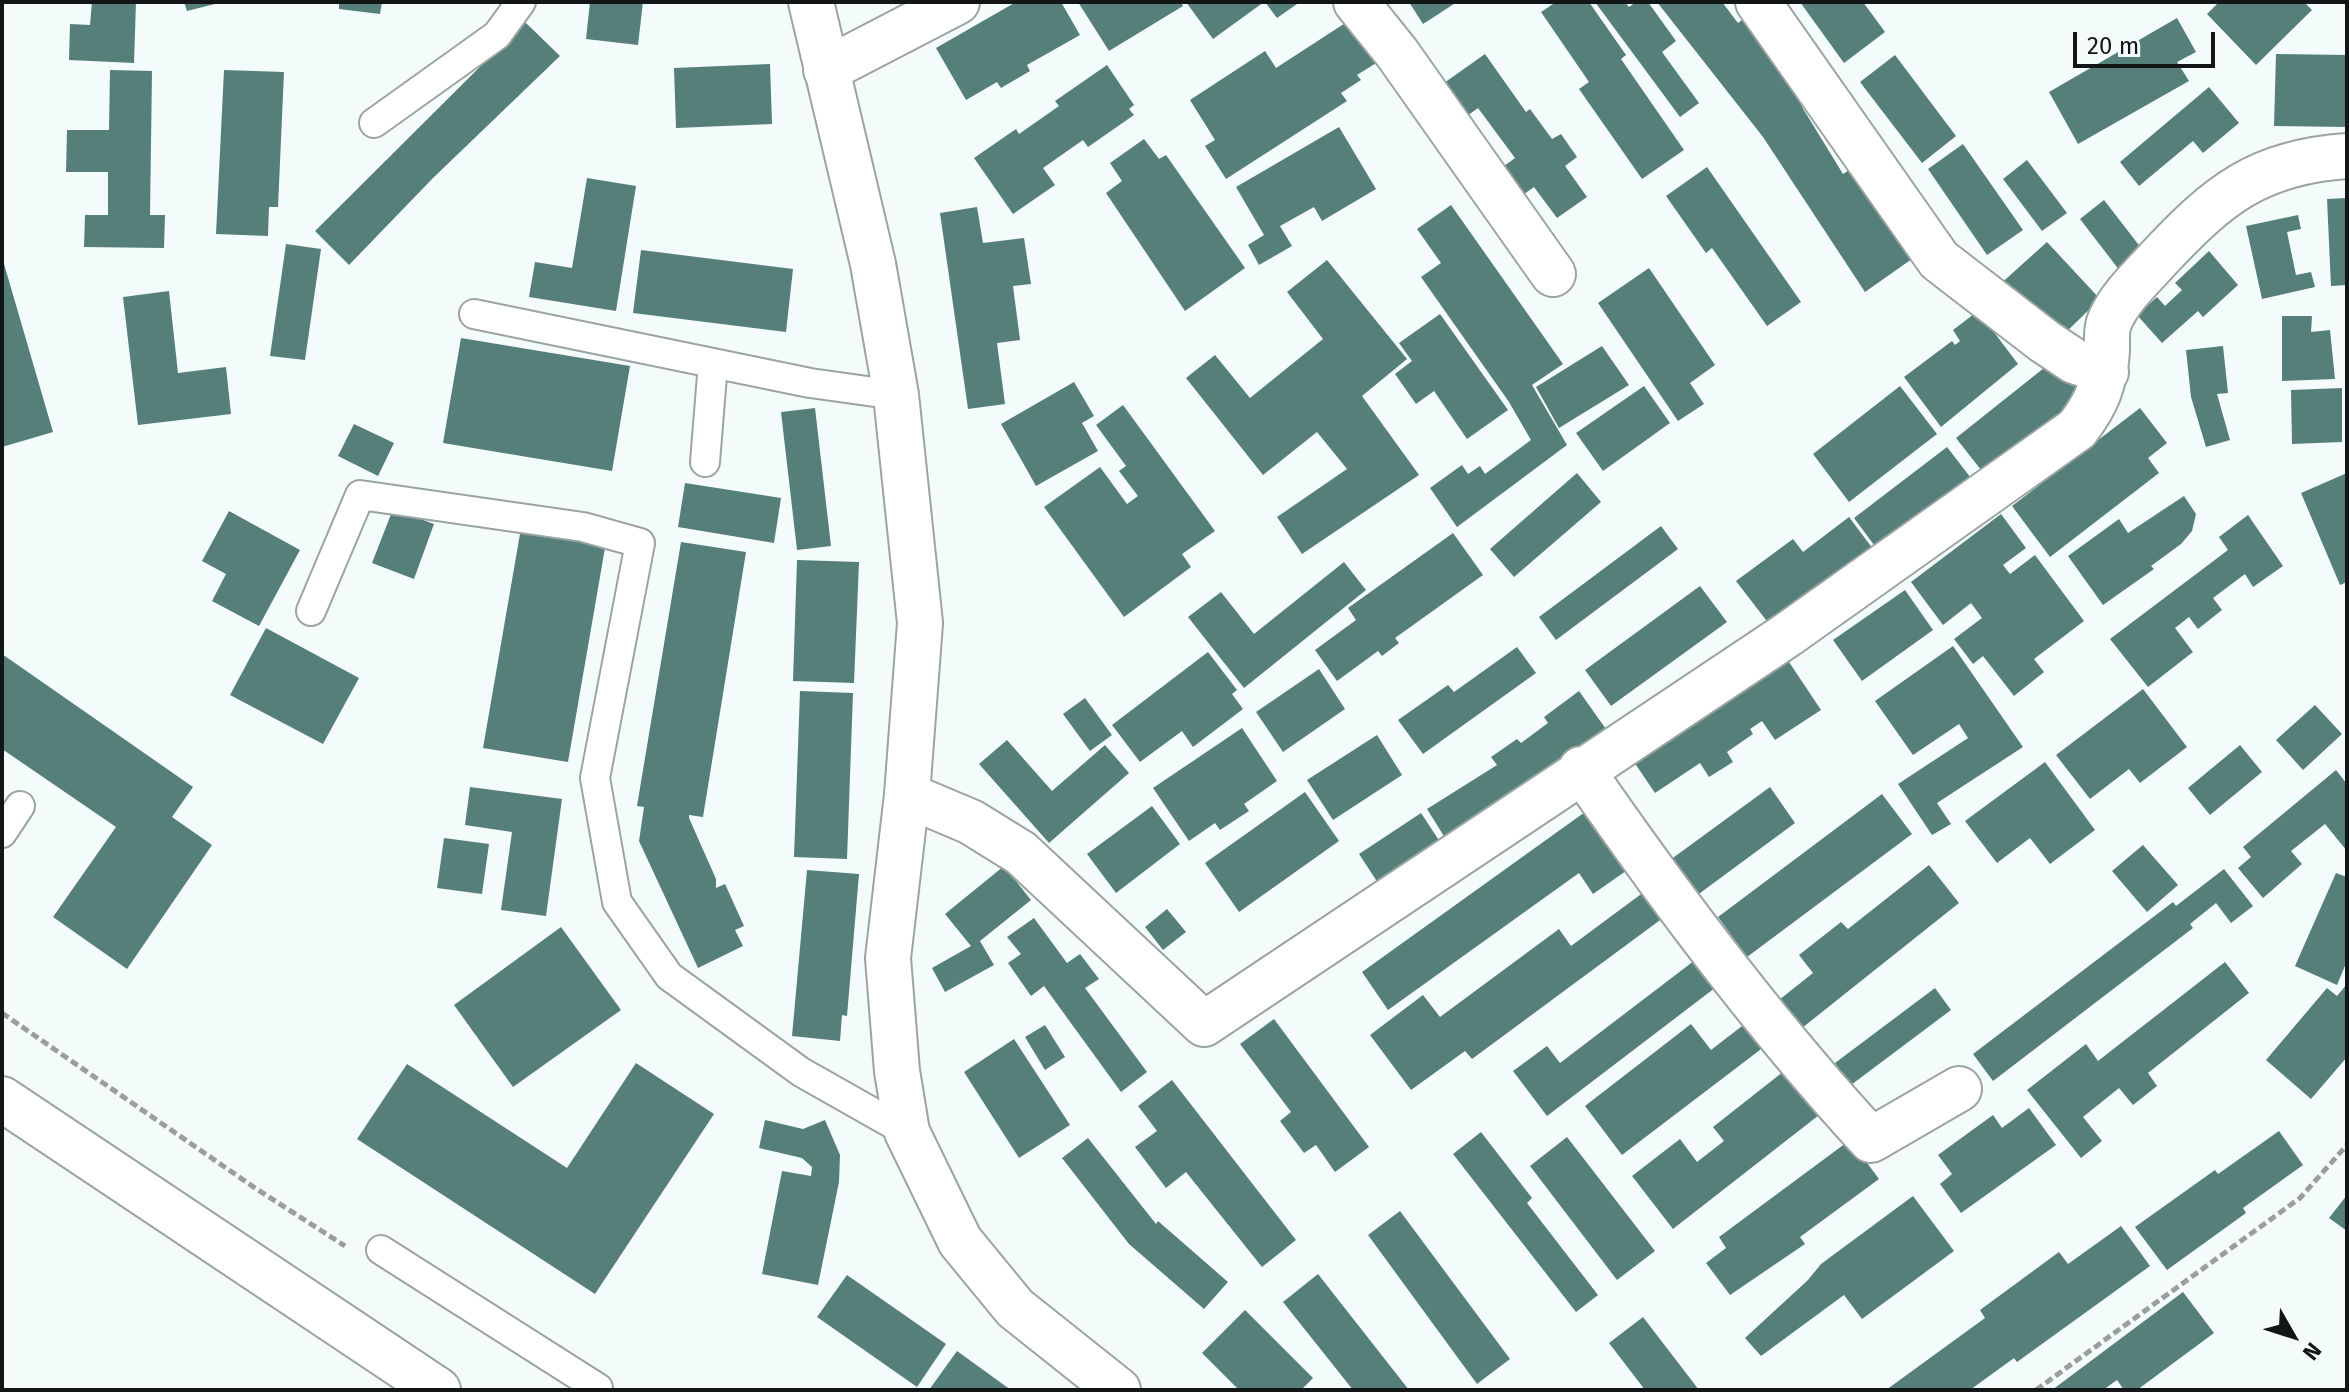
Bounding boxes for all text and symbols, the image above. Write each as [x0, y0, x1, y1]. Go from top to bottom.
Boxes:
scale bar [2077, 16, 2219, 66]
text: 20 m [2087, 32, 2139, 60]
north arrow [2253, 1296, 2333, 1376]
text: N [2297, 1337, 2327, 1366]

